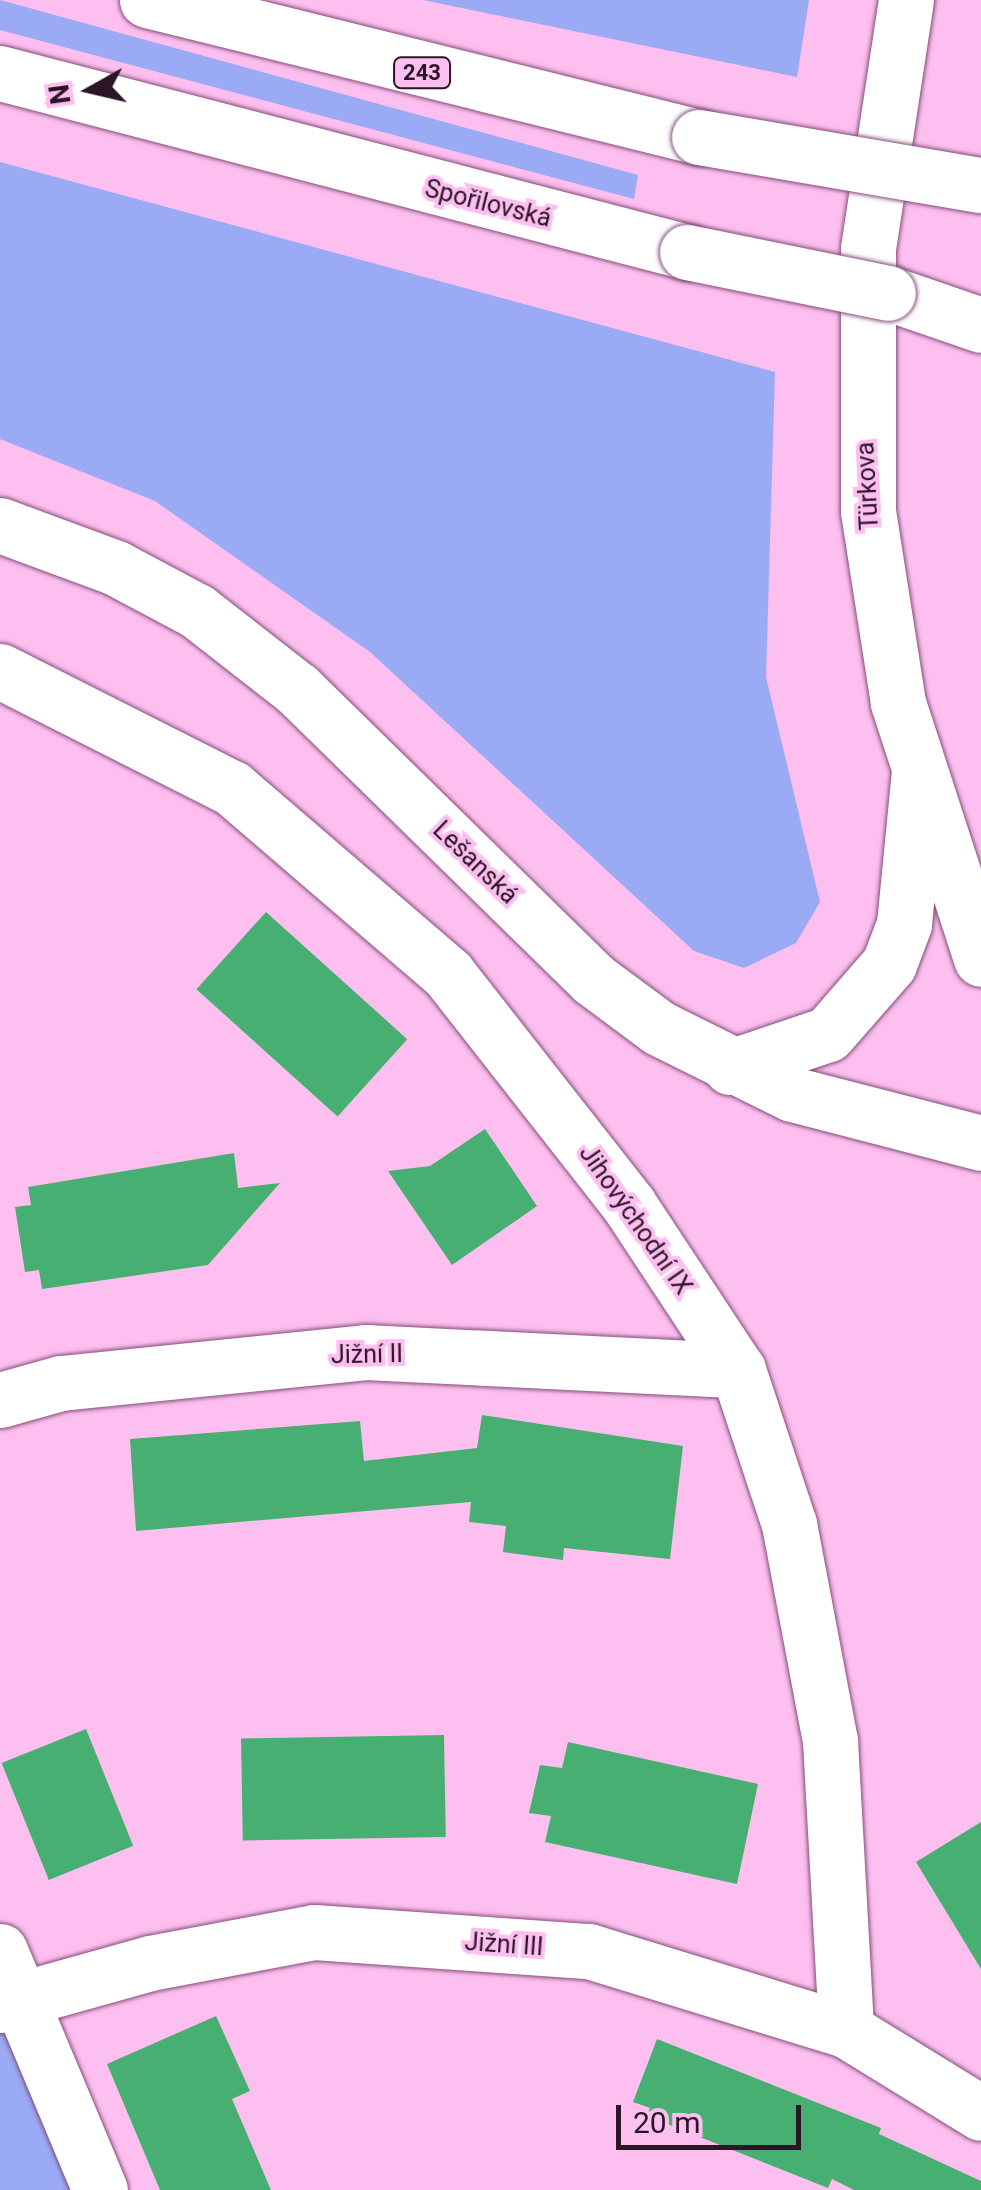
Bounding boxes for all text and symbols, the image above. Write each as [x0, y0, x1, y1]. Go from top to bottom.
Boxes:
north arrow [40, 40, 140, 140]
road number: 243 [392, 56, 452, 90]
text: N [42, 82, 78, 106]
street label: Spořilovská [422, 174, 554, 234]
street label: Türkova [851, 441, 885, 531]
street label: Lešanská [426, 815, 524, 911]
street label: Jihovýchodní IX [572, 1139, 698, 1301]
street label: Jižní II [331, 1339, 403, 1371]
street label: Jižní III [464, 1927, 544, 1963]
scale bar [621, 2085, 806, 2147]
text: 20 m [633, 2105, 700, 2140]

